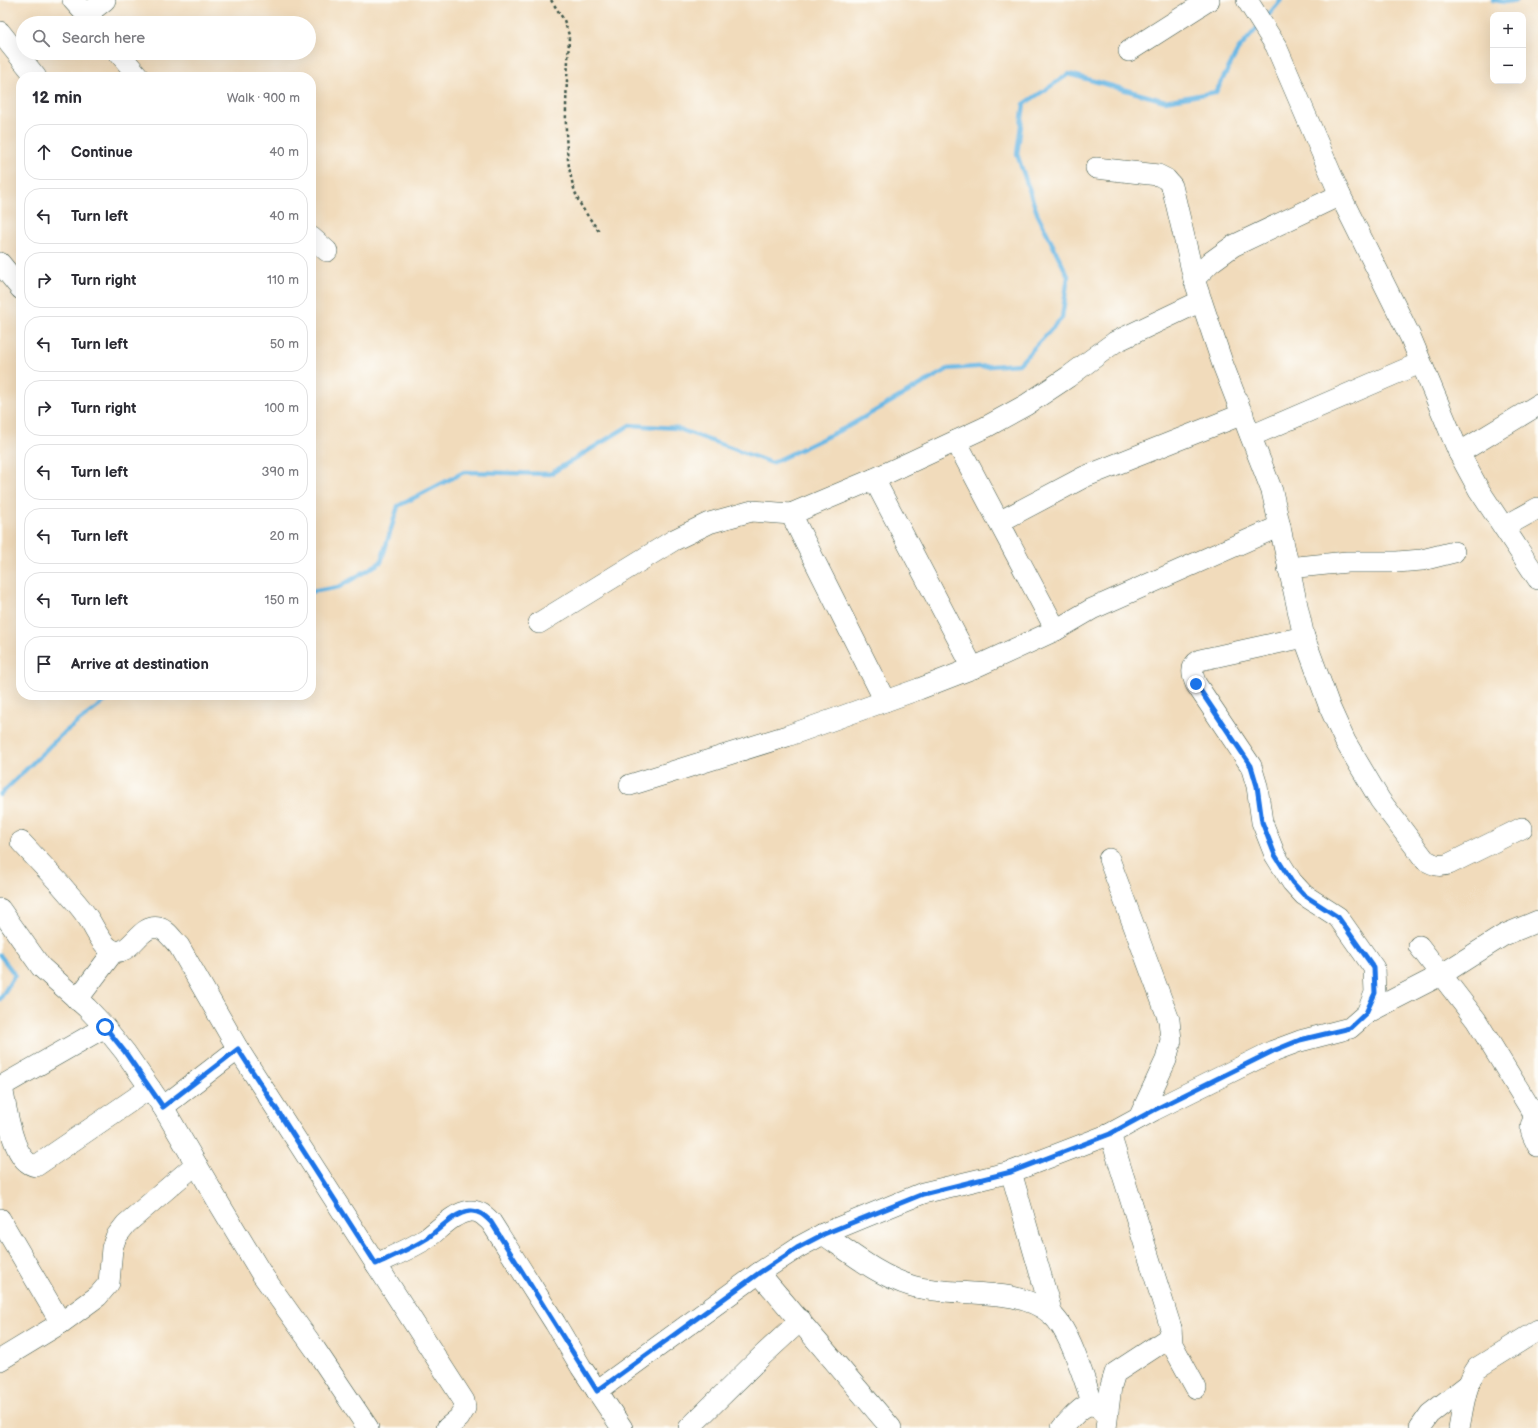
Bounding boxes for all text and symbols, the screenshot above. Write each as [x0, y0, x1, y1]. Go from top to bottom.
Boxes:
map controls [1490, 12, 1526, 84]
button: + [1490, 12, 1526, 48]
search box [16, 16, 316, 60]
icon: search [30, 27, 52, 49]
text: Search here [62, 29, 145, 48]
button: − [1490, 48, 1526, 84]
text: 12 min [32, 88, 82, 108]
text: Walk · 900 m [227, 90, 300, 106]
icon: ahead [33, 141, 55, 163]
text: Continue [71, 143, 133, 162]
text: 40 m [269, 144, 299, 160]
icon: left [33, 205, 55, 227]
text: Turn left [71, 207, 128, 226]
text: 40 m [269, 208, 299, 224]
icon: right [33, 269, 55, 291]
text: Turn right [71, 271, 136, 290]
text: 110 m [267, 272, 299, 288]
icon: left [33, 333, 55, 355]
text: Turn left [71, 335, 128, 354]
text: 50 m [270, 336, 299, 352]
icon: right [33, 397, 55, 419]
text: Turn right [71, 399, 136, 418]
text: 100 m [264, 400, 299, 416]
icon: left [33, 461, 55, 483]
text: Turn left [71, 463, 128, 482]
text: 390 m [262, 464, 299, 480]
icon: left [33, 525, 55, 547]
text: Turn left [71, 527, 128, 546]
text: 20 m [269, 528, 299, 544]
icon: left [33, 589, 55, 611]
text: Turn left [71, 591, 128, 610]
text: 150 m [265, 592, 299, 608]
icon: arrive [33, 653, 55, 675]
text: Arrive at destination [71, 655, 209, 674]
route end [1187, 675, 1205, 693]
route start [96, 1018, 114, 1036]

